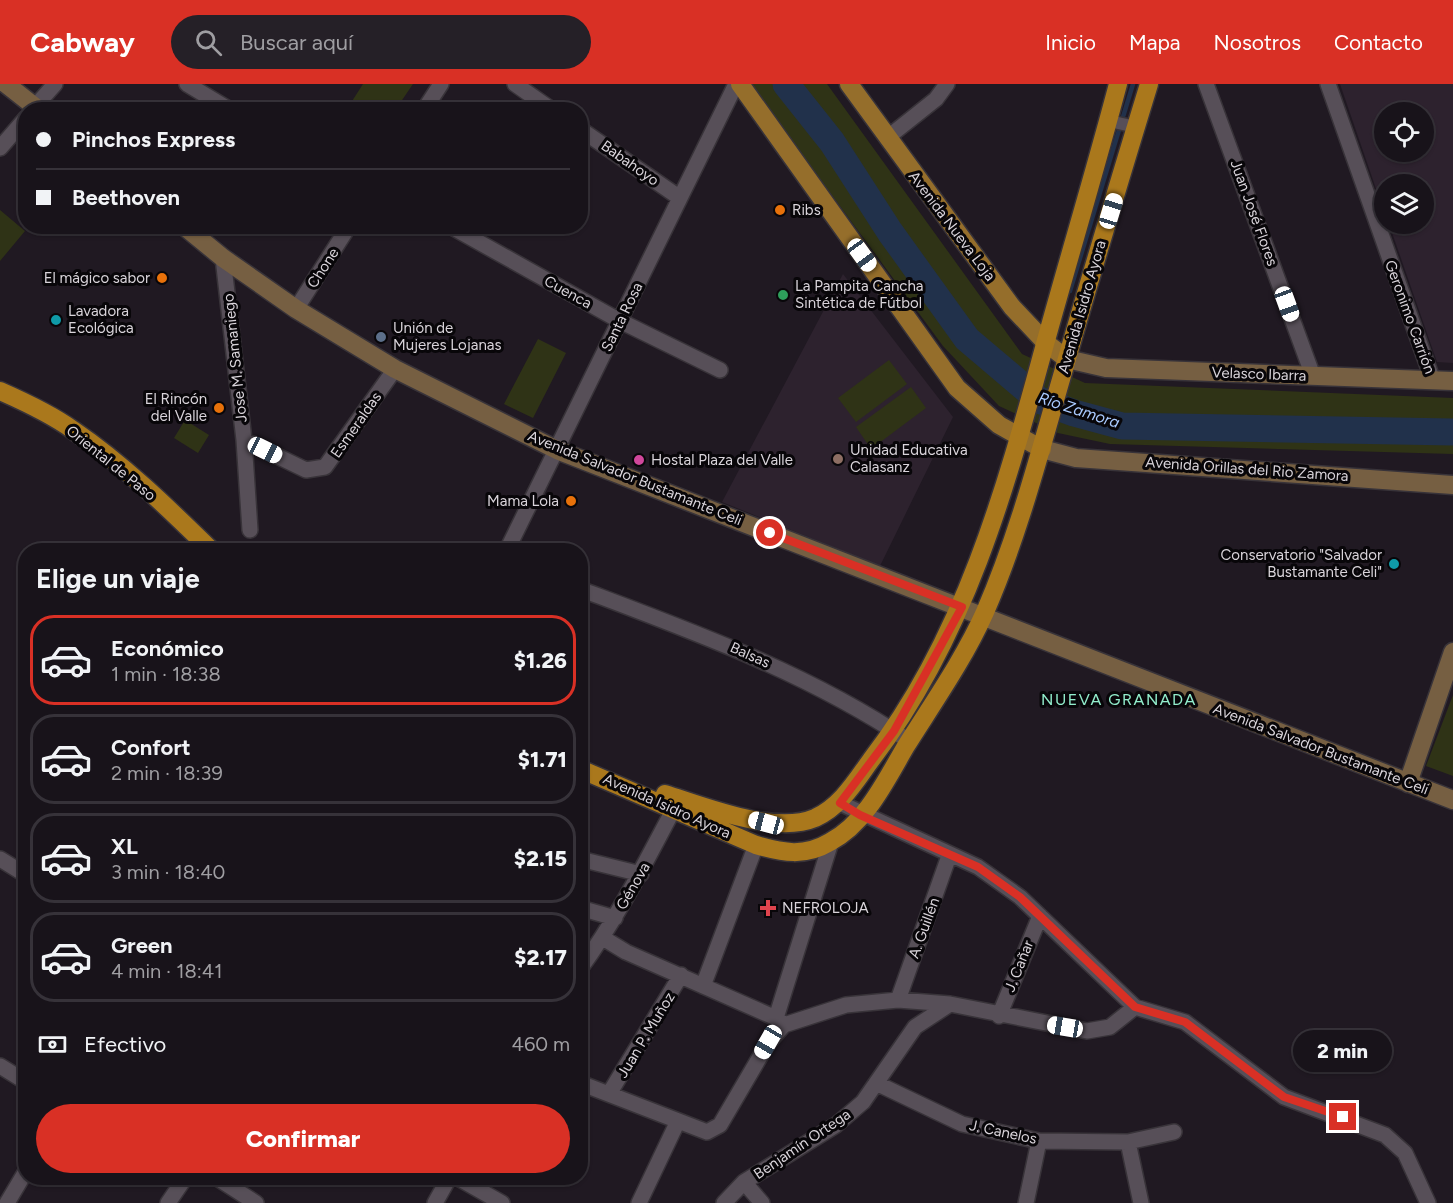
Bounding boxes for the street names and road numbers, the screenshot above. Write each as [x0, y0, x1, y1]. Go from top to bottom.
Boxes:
street label: Babahoyo [598, 137, 663, 190]
street label: Juan José Flores [1226, 158, 1282, 268]
street label: Avenida Nueva Loja [905, 167, 999, 285]
street label: Avenida Isidro Ayora [1054, 238, 1110, 376]
street label: Chone [303, 244, 343, 292]
street label: Geronimo Carrión [1381, 258, 1439, 376]
street label: Cuenca [541, 272, 595, 312]
street label: Santa Rosa [597, 279, 647, 355]
street label: Jose M. Samaniego [219, 292, 251, 423]
street label: Velasco Ibarra [1211, 363, 1307, 385]
street label: Esmeraldas [327, 389, 385, 461]
street label: Oriental de Paso [63, 422, 159, 505]
street label: Avenida Salvador Bustamante Celi [525, 427, 745, 529]
street label: Avenida Orillas del Rio Zamora [1145, 453, 1349, 485]
street label: Balsas [727, 638, 773, 672]
street label: Avenida Salvador Bustamante Celi [1211, 699, 1431, 799]
street label: Avenida Isidro Ayora [600, 770, 734, 842]
street label: Génova [612, 859, 654, 913]
street label: A. Guillén [905, 895, 943, 961]
street label: J. Cañar [1001, 938, 1037, 994]
street label: Juan P. Muñoz [613, 989, 679, 1081]
street label: Benjamín Ortega [750, 1105, 854, 1183]
street label: J. Canelos [968, 1116, 1038, 1148]

